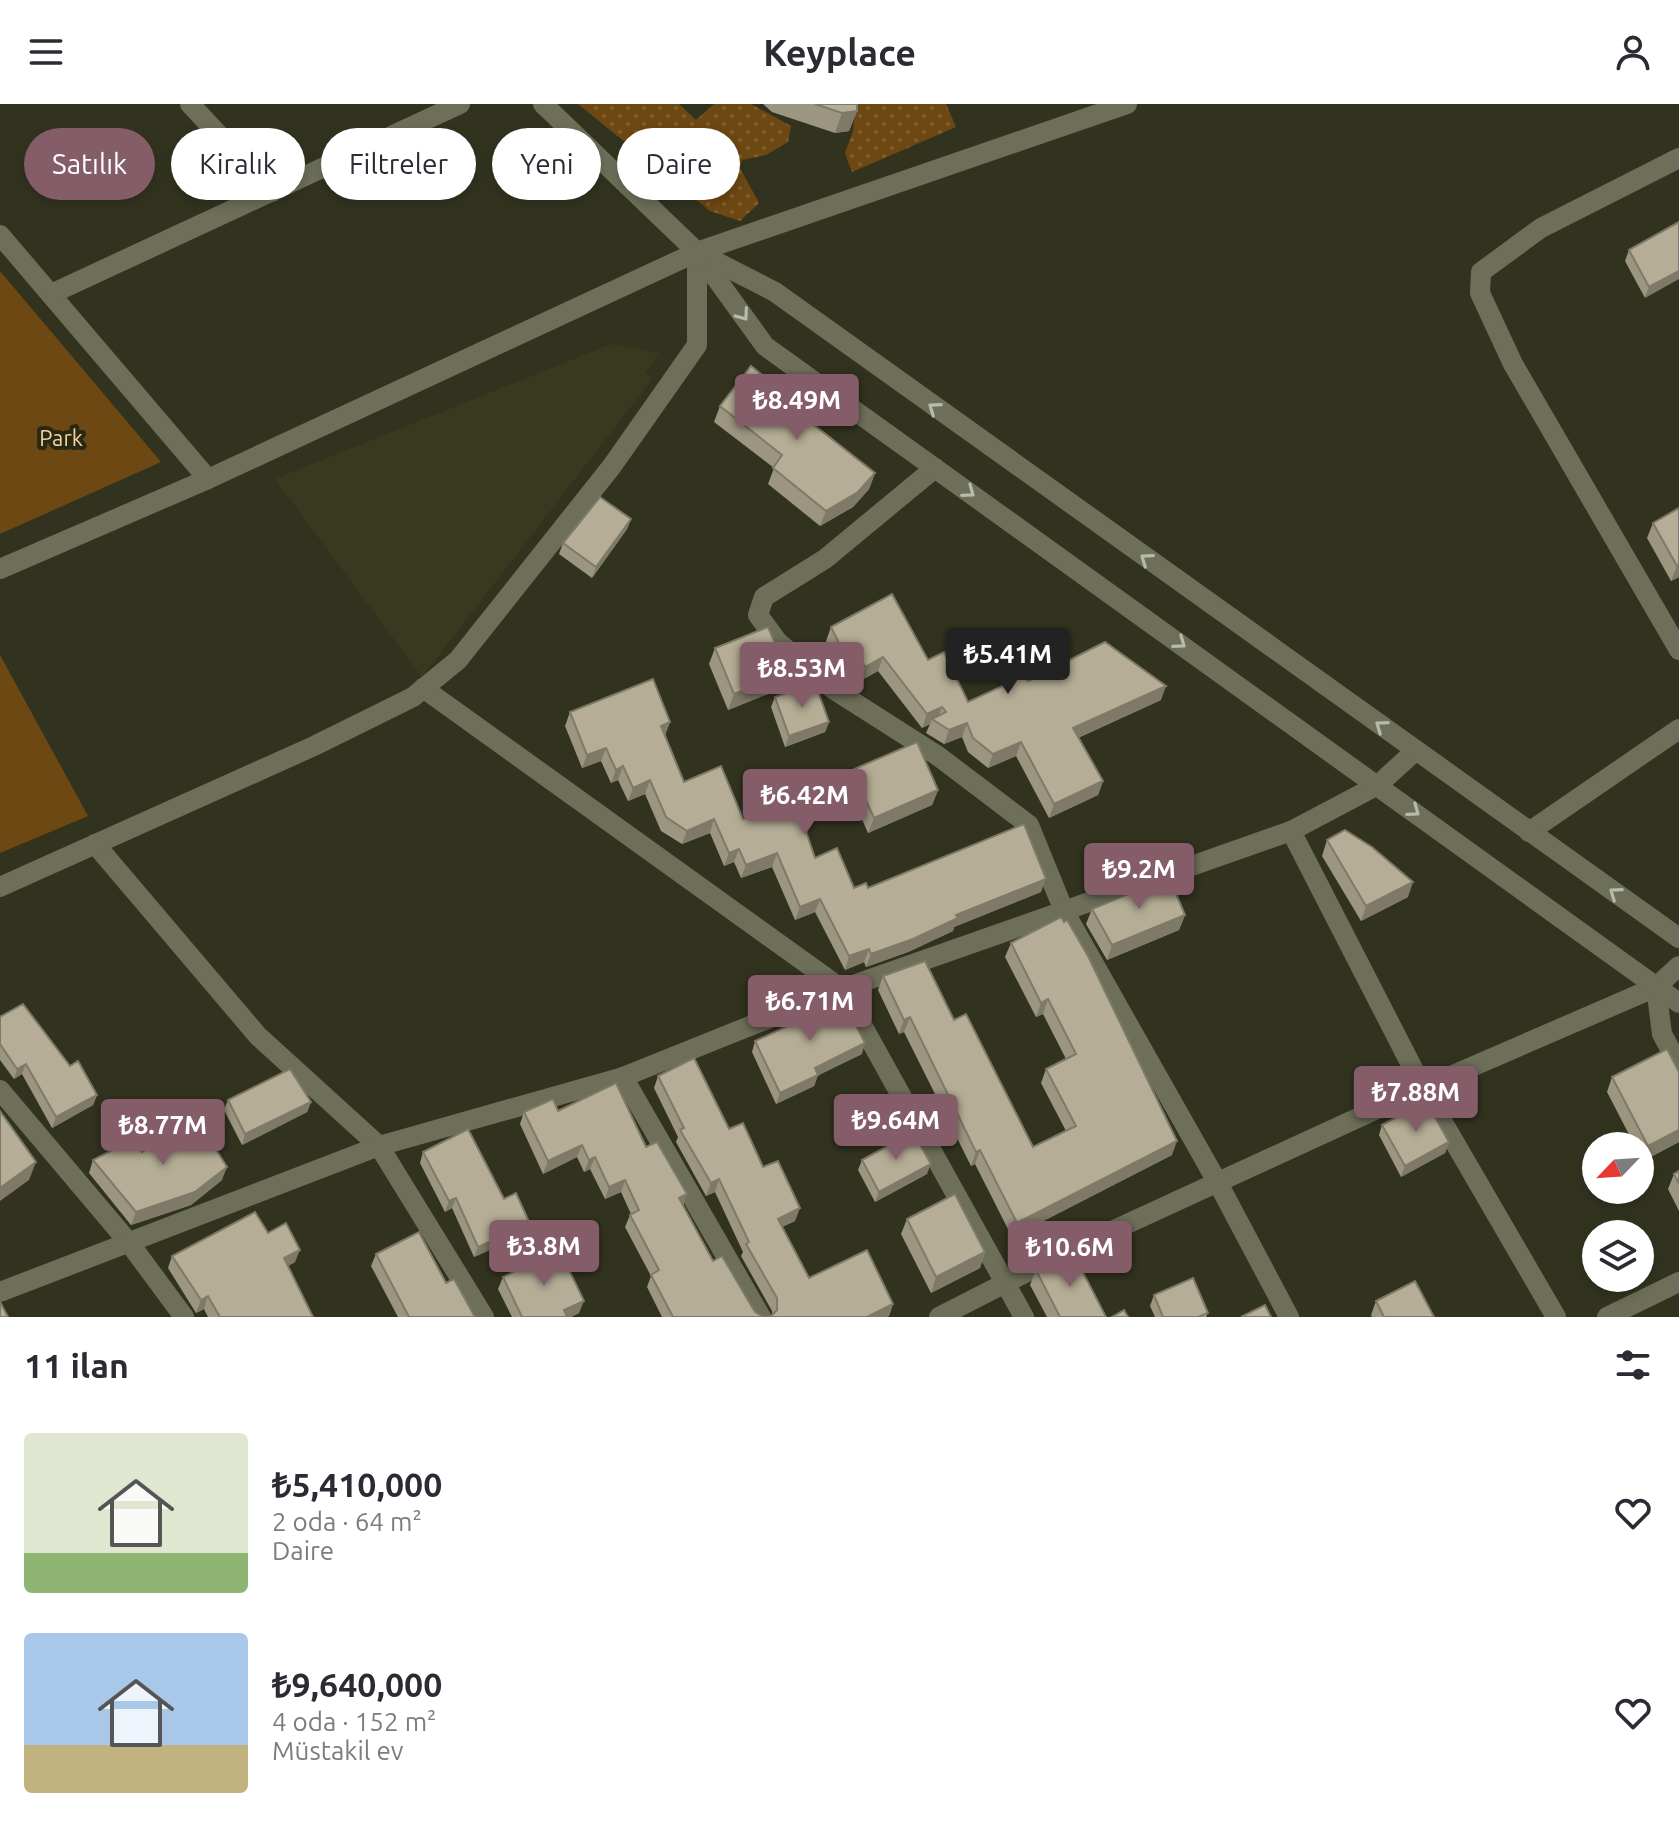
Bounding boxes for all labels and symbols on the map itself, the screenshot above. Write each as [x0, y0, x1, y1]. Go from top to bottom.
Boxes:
one-way arrow [733, 307, 748, 321]
pin: ₺8.49M [732, 374, 862, 442]
one-way arrow [929, 403, 943, 418]
park label: Park [39, 425, 83, 450]
one-way arrow [960, 482, 974, 496]
one-way arrow [1141, 554, 1155, 569]
pin: ₺5.41M [943, 628, 1073, 696]
one-way arrow [1171, 633, 1186, 648]
pin: ₺8.53M [737, 642, 867, 710]
one-way arrow [1375, 721, 1389, 736]
pin: ₺6.42M [740, 769, 870, 837]
one-way arrow [1405, 801, 1420, 816]
pin: ₺9.2M [1083, 843, 1195, 911]
one-way arrow [1610, 888, 1624, 903]
pin: ₺6.71M [745, 975, 875, 1043]
pin: ₺7.88M [1351, 1066, 1481, 1134]
pin: ₺9.64M [831, 1094, 961, 1162]
pin: ₺8.77M [98, 1099, 228, 1167]
north arrow [1582, 1132, 1654, 1204]
pin: ₺3.8M [488, 1220, 600, 1288]
pin: ₺10.6M [1005, 1221, 1135, 1289]

